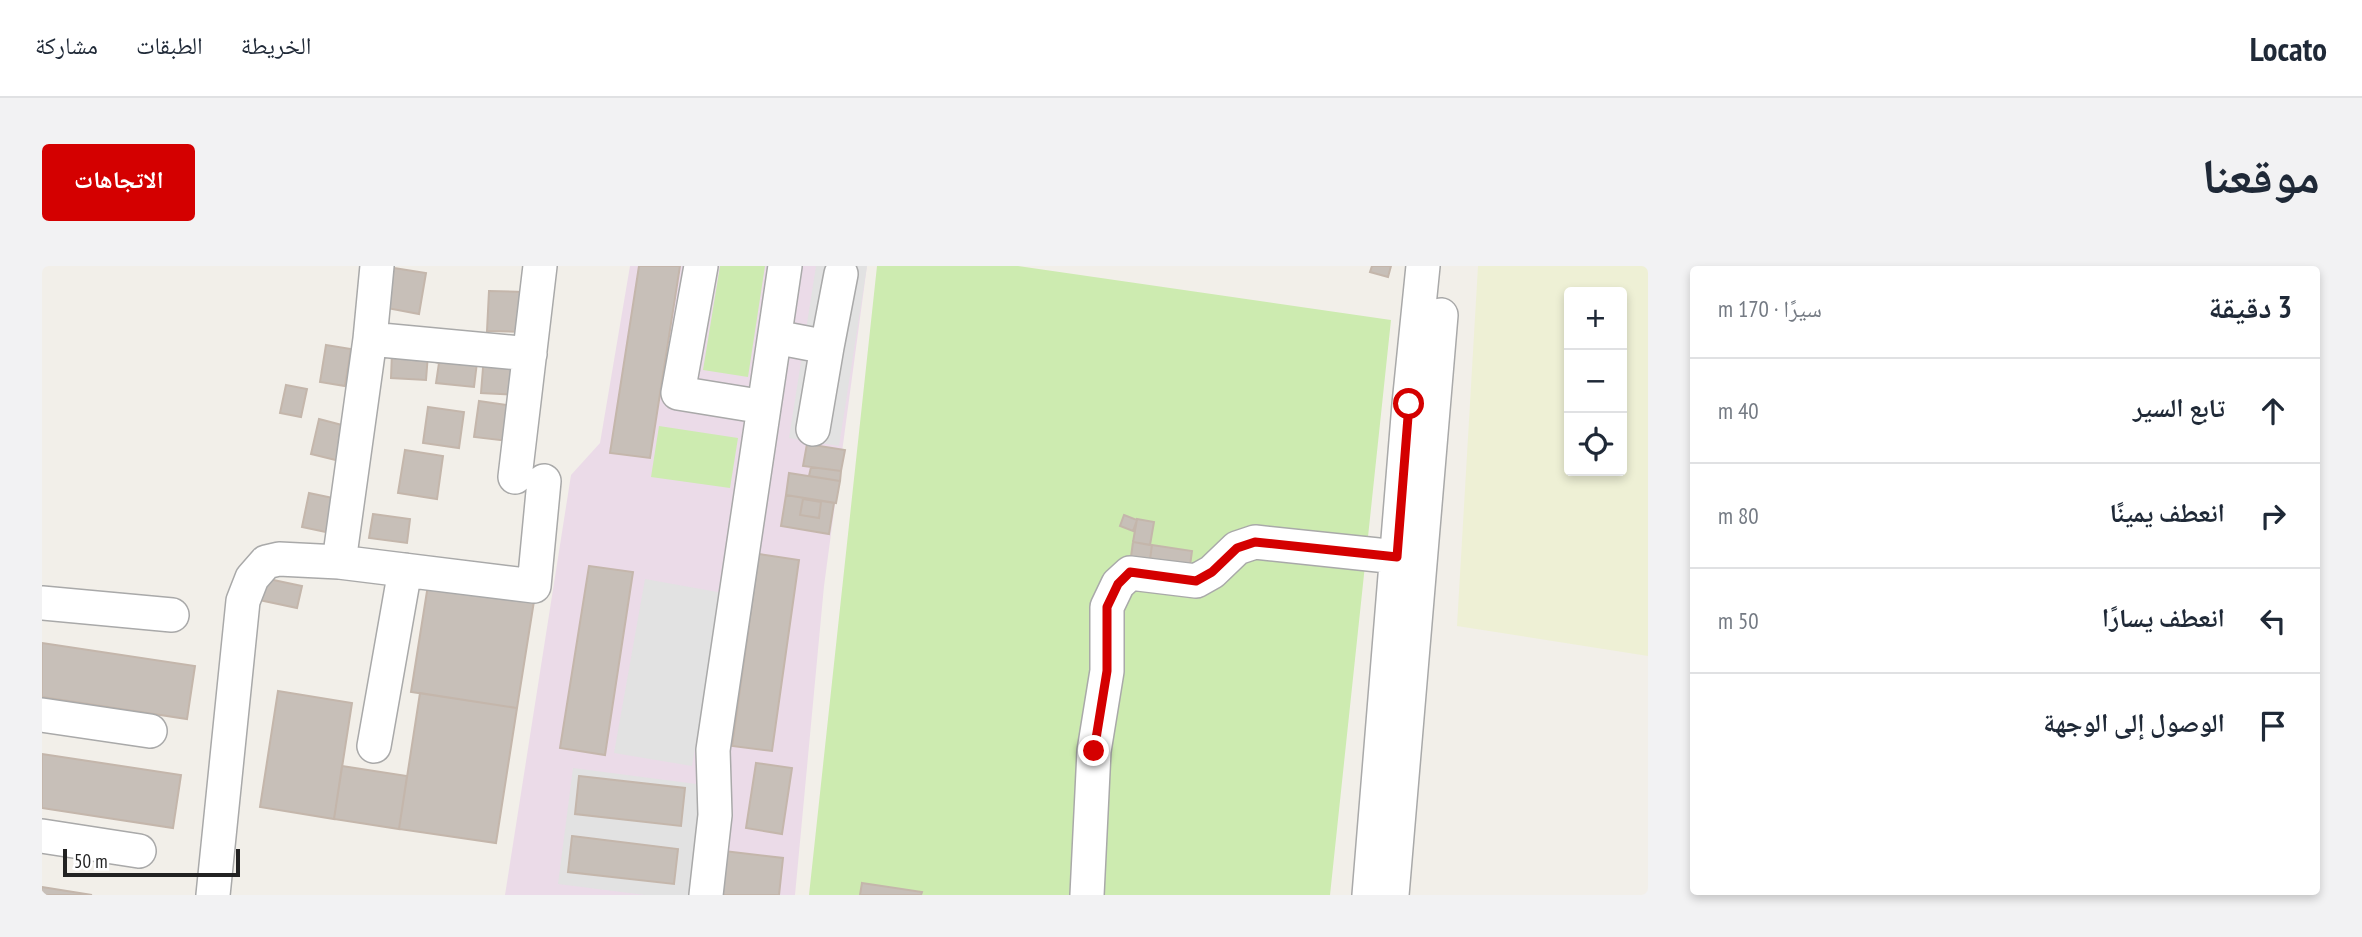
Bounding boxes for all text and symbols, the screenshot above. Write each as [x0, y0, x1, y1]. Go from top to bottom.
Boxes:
text: Locato [2250, 27, 2327, 70]
text: مشاركة [35, 30, 98, 61]
text: الطبقات [136, 30, 203, 61]
text: الخريطة [241, 30, 311, 61]
text: موقعنا [2202, 143, 2320, 207]
button: الاتجاهات [42, 144, 195, 221]
map controls [1564, 287, 1627, 476]
button: + [1564, 287, 1627, 350]
text: 3 دقيقة [2209, 287, 2292, 326]
text: سيرًا · 170 m [1718, 294, 1822, 323]
button: − [1564, 350, 1627, 413]
route start [1393, 388, 1424, 419]
text: تابع السير [2133, 391, 2225, 424]
icon: ahead [2254, 392, 2292, 430]
text: 40 m [1718, 396, 1759, 425]
button: locate [1564, 413, 1627, 476]
text: انعطف يمينًا [2109, 496, 2225, 529]
icon: right [2254, 497, 2292, 535]
text: 80 m [1718, 501, 1759, 530]
text: انعطف يسارًا [2102, 601, 2225, 634]
icon: left [2254, 602, 2292, 640]
text: 50 m [1718, 606, 1759, 635]
text: الوصول إلى الوجهة [2043, 706, 2225, 739]
icon: arrive [2254, 707, 2292, 745]
route end [1078, 735, 1109, 766]
scale bar [63, 846, 240, 878]
text: 50 m [74, 849, 108, 873]

